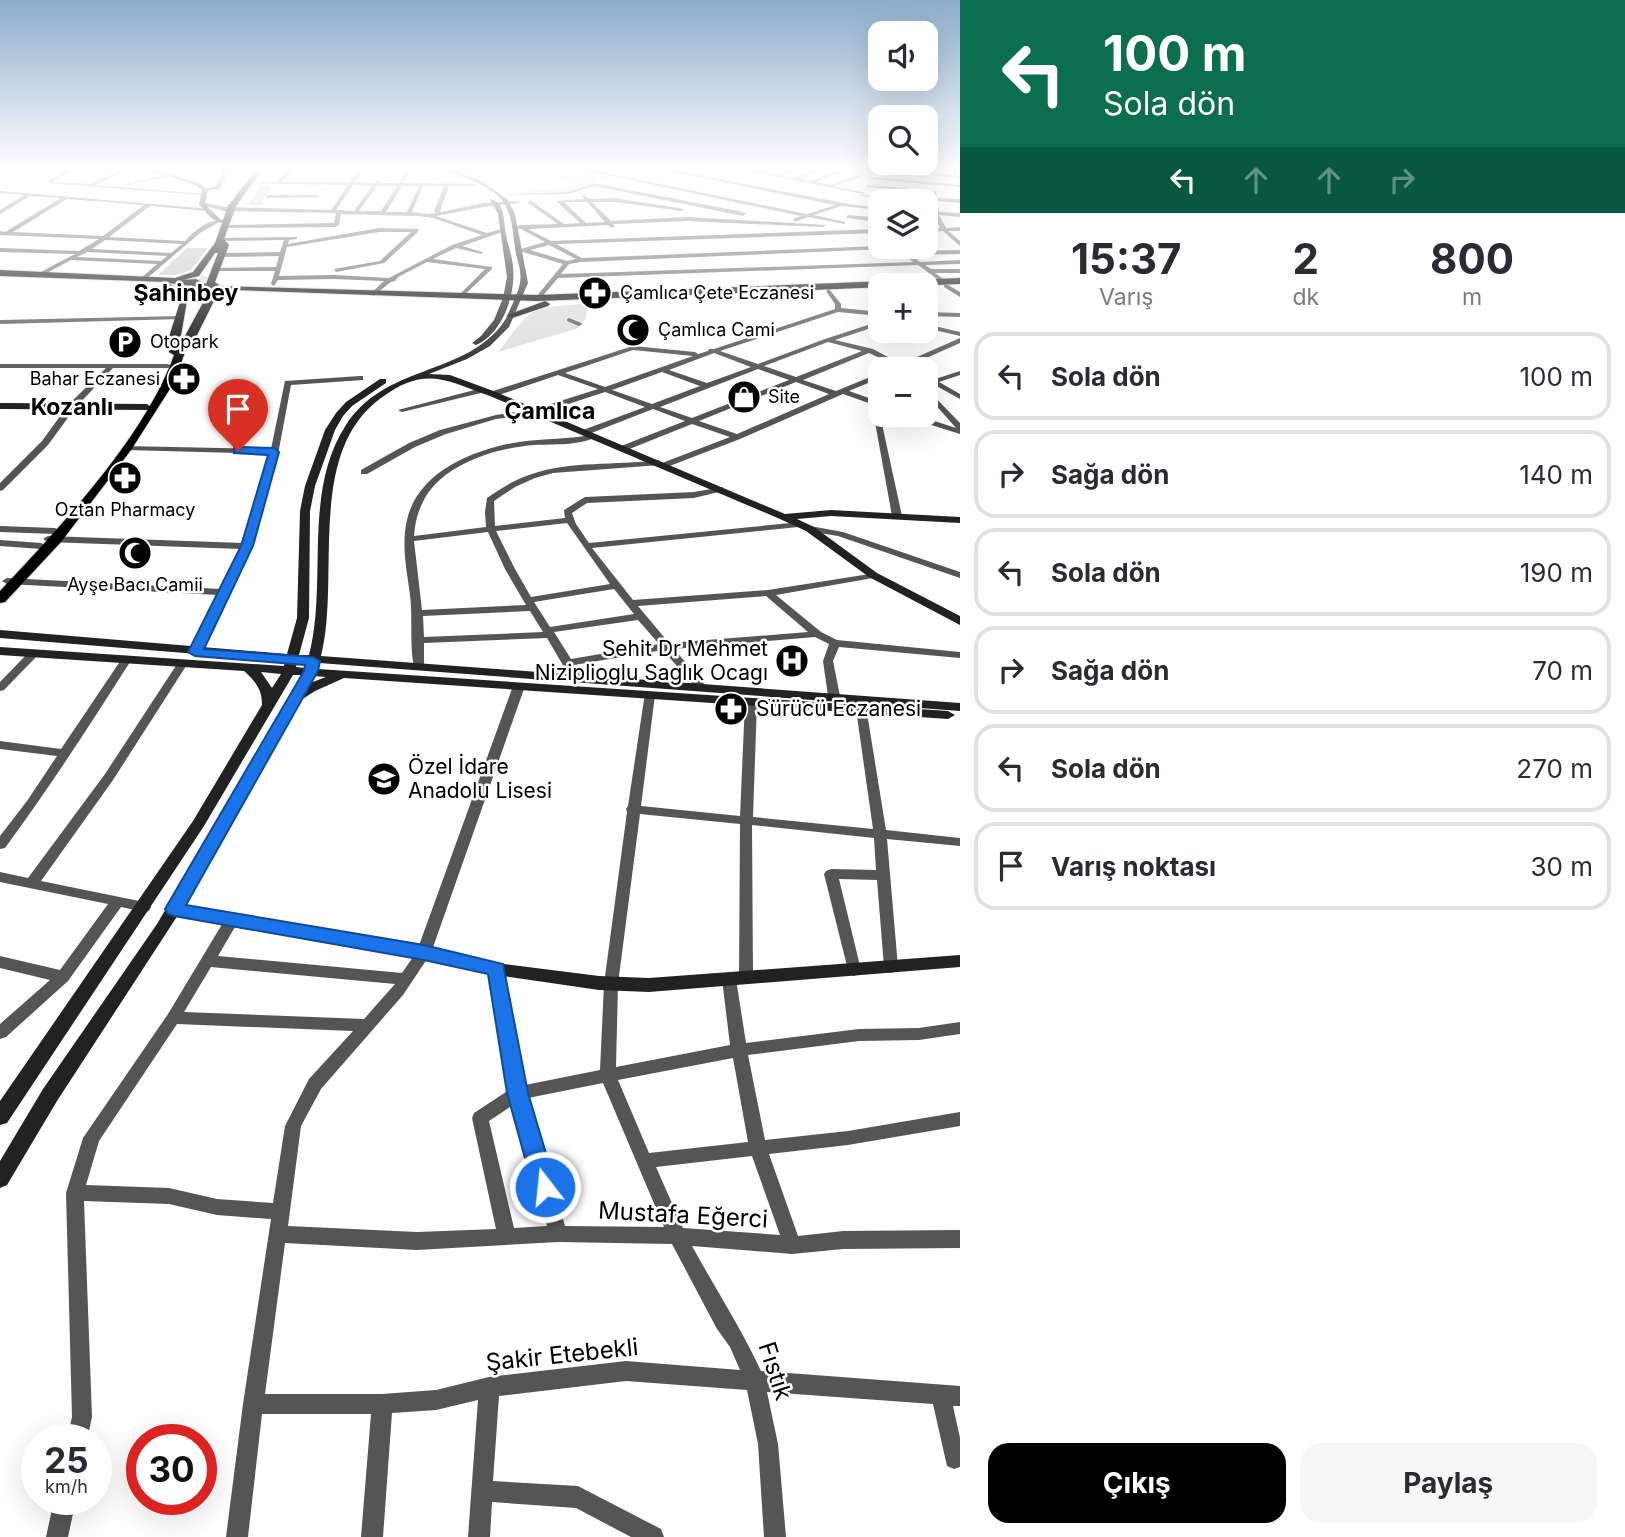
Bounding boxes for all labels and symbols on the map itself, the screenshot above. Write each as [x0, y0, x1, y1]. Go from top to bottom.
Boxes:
pharmacy icon: Çamlıca Çete Eczanesi [576, 274, 614, 312]
district label: Şahinbey [134, 279, 239, 307]
place label: Çamlıca Çete Eczanesi [620, 282, 814, 303]
mosque icon: Çamlıca Cami [614, 311, 652, 349]
place label: Çamlıca Cami [658, 319, 775, 340]
parking icon: Otopark [106, 323, 144, 361]
place label: Otopark [150, 331, 219, 352]
pharmacy icon: Bahar Eczanesi [165, 360, 203, 398]
place label: Bahar Eczanesi [30, 368, 160, 389]
shop icon: Site [725, 378, 763, 416]
pin [208, 379, 268, 451]
place label: Site [768, 386, 800, 407]
district label: Kozanlı [31, 393, 113, 421]
district label: Çamlıca [505, 397, 595, 425]
pharmacy icon: Oztan Pharmacy [106, 459, 144, 497]
place label: Oztan Pharmacy [55, 499, 195, 520]
mosque icon: Ayşe Bacı Camii [116, 534, 154, 572]
place label: Ayşe Bacı Camii [67, 574, 203, 595]
place label: Sehit Dr Mehmet Niziplioglu Saglık Ocagı [535, 636, 768, 685]
hospital icon: Sehit Dr Mehmet Niziplioglu Saglık Ocagı [773, 642, 811, 680]
pharmacy icon: Sürücü Eczanesi [712, 690, 750, 728]
place label: Sürücü Eczanesi [756, 696, 921, 721]
place label: Özel İdare Anadolu Lisesi [408, 753, 552, 803]
school or university icon: Özel İdare Anadolu Lisesi [365, 760, 403, 798]
position arrow [508, 1150, 582, 1224]
street label: Mustafa Eğerci [597, 1196, 769, 1233]
street label: Şakir Etebekli [484, 1332, 640, 1377]
street label: Fıstık [752, 1338, 798, 1404]
speed limit sign: 30 [126, 1424, 217, 1515]

